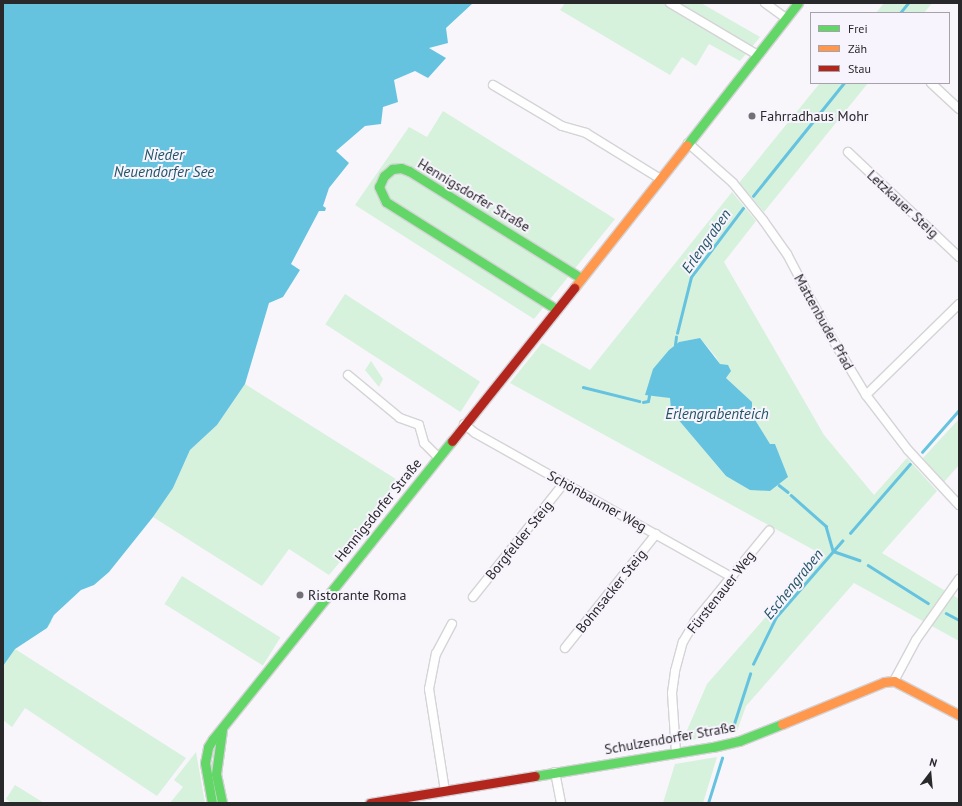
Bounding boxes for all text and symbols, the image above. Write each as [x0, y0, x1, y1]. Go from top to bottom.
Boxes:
legend [810, 12, 950, 84]
text: Frei [848, 21, 868, 36]
text: Zäh [848, 41, 867, 56]
text: Stau [848, 61, 871, 76]
place label: Fahrradhaus Mohr [760, 108, 869, 124]
marker: Fahrradhaus Mohr [747, 111, 757, 121]
water label: Nieder Neuendorfer See [114, 145, 214, 180]
street label: Hennigsdorfer Straße [415, 155, 533, 235]
street label: Letzkauer Steig [864, 167, 942, 241]
water label: Erlengraben [677, 206, 735, 276]
street label: Mattenbuder Pfad [791, 271, 857, 373]
water label: Erlengrabenteich [665, 405, 769, 423]
street label: Hennigsdorfer Straße [331, 455, 425, 565]
street label: Schönbaumer Weg [544, 467, 650, 535]
street label: Borgfelder Steig [482, 497, 556, 583]
water label: Eschengraben [759, 545, 827, 623]
street label: Bohnsacker Steig [572, 546, 650, 636]
street label: Fürstenauer Weg [683, 547, 759, 637]
place label: Ristorante Roma [308, 587, 406, 603]
marker: Ristorante Roma [295, 590, 305, 600]
street label: Schulzendorfer Straße [603, 718, 737, 758]
north arrow [910, 754, 950, 794]
text: N [928, 755, 939, 770]

